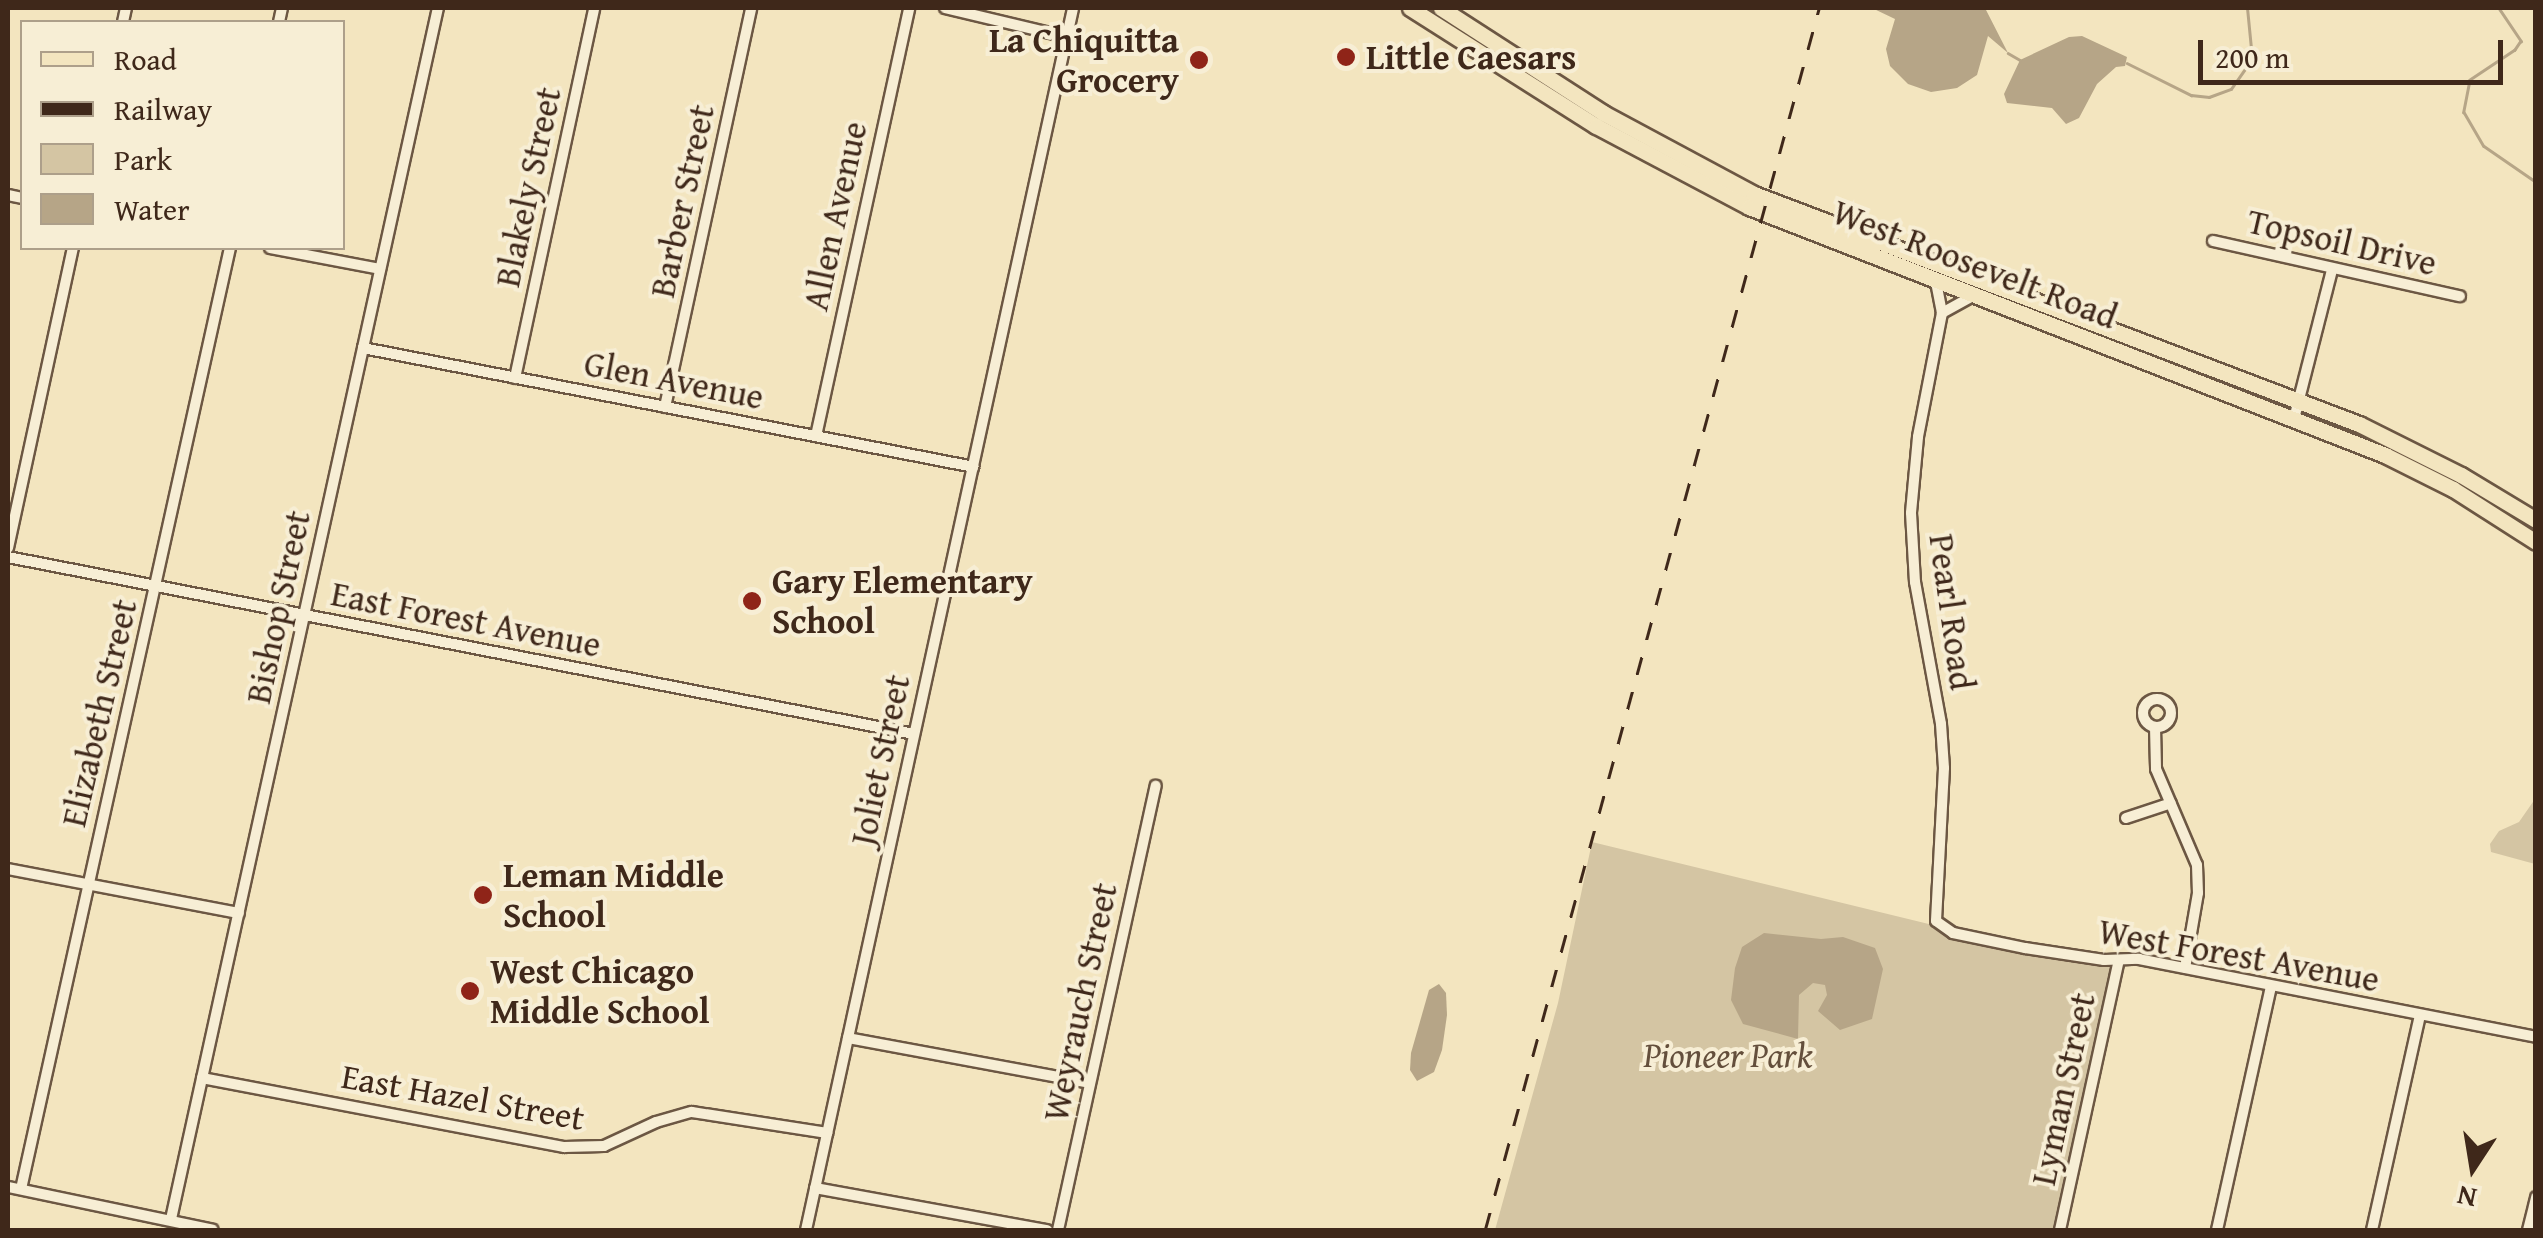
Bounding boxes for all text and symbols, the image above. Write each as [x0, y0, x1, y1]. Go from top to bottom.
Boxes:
place label: La Chiquitta Grocery [989, 19, 1179, 101]
legend [20, 20, 345, 250]
scale bar [2203, 20, 2508, 82]
text: 200 m [2215, 35, 2289, 79]
place label: Little Caesars [1366, 36, 1576, 78]
text: Road [114, 37, 177, 81]
marker: Little Caesars [1335, 46, 1357, 68]
marker: La Chiquitta Grocery [1188, 49, 1210, 71]
street label: Blakely Street [486, 83, 570, 291]
text: Railway [114, 87, 212, 131]
street label: Barber Street [641, 101, 723, 301]
street label: Allen Avenue [794, 118, 876, 314]
text: Park [114, 137, 172, 181]
text: Water [114, 187, 190, 231]
street label: West Roosevelt Road [1827, 190, 2123, 338]
street label: Topsoil Drive [2243, 200, 2441, 284]
street label: Glen Avenue [581, 342, 767, 418]
street label: Bishop Street [237, 507, 319, 707]
street label: Pearl Road [1920, 531, 1984, 693]
place label: Gary Elementary School [772, 560, 1033, 642]
street label: East Forest Avenue [328, 572, 604, 666]
marker: Gary Elementary School [741, 590, 763, 612]
street label: Elizabeth Street [52, 595, 146, 831]
street label: Joliet Street [841, 671, 919, 849]
place label: Leman Middle School [503, 854, 724, 936]
street label: Weyrauch Street [1034, 879, 1126, 1125]
marker: Leman Middle School [472, 884, 494, 906]
street label: West Forest Avenue [2095, 910, 2383, 1000]
place label: West Chicago Middle School [490, 950, 710, 1032]
marker: West Chicago Middle School [459, 980, 481, 1002]
street label: Lyman Street [2022, 989, 2104, 1189]
park label: Pioneer Park [1643, 1034, 1813, 1076]
street label: East Hazel Street [338, 1055, 588, 1139]
north arrow [2423, 1118, 2523, 1218]
text: N [2453, 1176, 2480, 1220]

